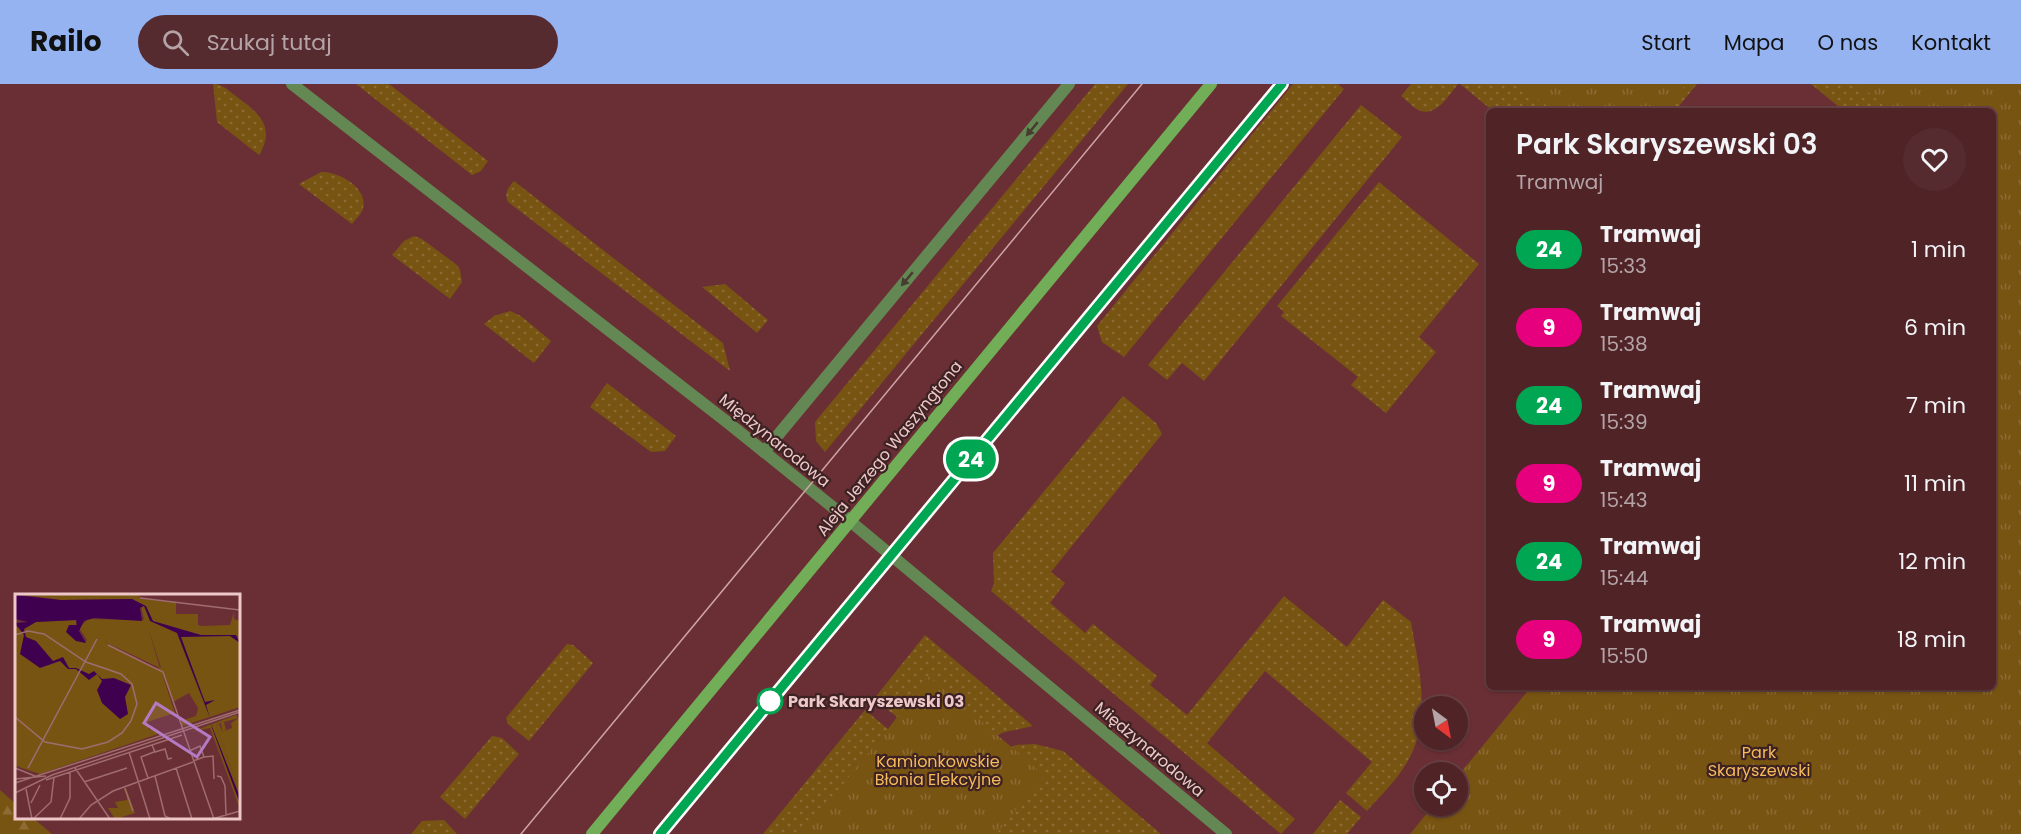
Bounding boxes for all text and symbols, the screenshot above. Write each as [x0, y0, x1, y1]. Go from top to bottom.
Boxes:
search box [138, 15, 558, 69]
text: Railo [30, 22, 102, 61]
icon: search [159, 26, 192, 59]
text: Szukaj tutaj [207, 27, 332, 58]
text: Start [1641, 28, 1691, 57]
text: Mapa [1724, 28, 1785, 57]
text: O nas [1818, 28, 1878, 57]
text: Kontakt [1911, 28, 1991, 57]
one-way arrow [1025, 121, 1038, 137]
text: Park Skaryszewski 03 [1516, 125, 1818, 164]
button: heart [1903, 128, 1966, 191]
text: Tramwaj [1516, 168, 1603, 196]
text: Tramwaj [1600, 219, 1701, 250]
text: 1 min [1911, 234, 1966, 265]
text: 24 [1536, 235, 1562, 264]
text: 15:33 [1600, 252, 1647, 280]
one-way arrow [901, 271, 914, 287]
text: Tramwaj [1600, 297, 1701, 328]
text: 6 min [1904, 312, 1966, 343]
text: 9 [1543, 313, 1555, 342]
text: 15:38 [1600, 330, 1648, 358]
street label: Aleja Jerzego Waszyngtona [811, 356, 968, 541]
text: Tramwaj [1600, 375, 1701, 406]
street label: Międzynarodowa [714, 388, 835, 492]
text: 7 min [1906, 390, 1966, 421]
text: 24 [1536, 391, 1562, 420]
text: 15:39 [1600, 408, 1648, 436]
line badge: 24 [944, 440, 998, 478]
text: 24 [958, 445, 984, 474]
text: Tramwaj [1600, 453, 1701, 484]
text: 11 min [1904, 468, 1966, 499]
text: 9 [1543, 469, 1555, 498]
text: 15:43 [1600, 486, 1648, 514]
text: Tramwaj [1600, 531, 1701, 562]
text: 12 min [1898, 546, 1966, 577]
text: 24 [1536, 547, 1562, 576]
text: 15:44 [1600, 564, 1648, 592]
inset map [15, 594, 240, 819]
text: Tramwaj [1600, 609, 1701, 640]
text: 18 min [1897, 624, 1966, 655]
text: 9 [1543, 625, 1555, 654]
text: 15:50 [1600, 642, 1648, 670]
marker: Park Skaryszewski 03 [757, 688, 783, 714]
place label: Park Skaryszewski 03 [788, 690, 964, 713]
north arrow [1414, 696, 1468, 750]
map controls [1414, 696, 1468, 816]
street label: Międzynarodowa [1090, 697, 1210, 802]
park label: Park Skaryszewski [1708, 741, 1810, 782]
park label: Kamionkowskie Błonia Elekcyjne [875, 750, 1001, 791]
button: locate [1414, 762, 1468, 816]

